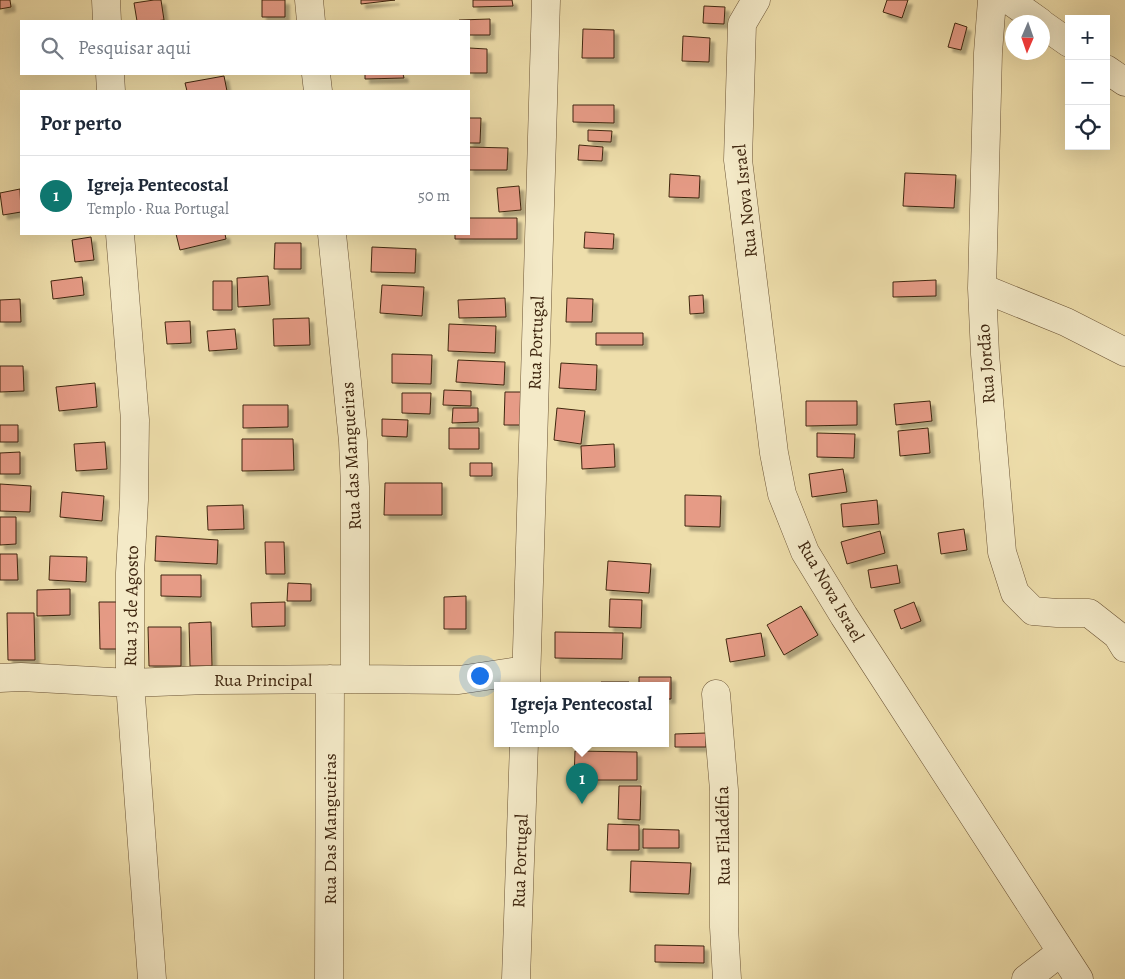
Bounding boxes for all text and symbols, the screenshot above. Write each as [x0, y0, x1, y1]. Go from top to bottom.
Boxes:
north arrow [1005, 15, 1050, 60]
map controls [1065, 15, 1110, 150]
button: + [1065, 15, 1110, 60]
search box [20, 20, 470, 75]
icon: search [38, 34, 66, 62]
text: Pesquisar aqui [78, 35, 191, 61]
button: − [1065, 60, 1110, 105]
button: locate [1065, 105, 1110, 150]
text: Por perto [40, 109, 122, 137]
street label: Rua Nova Israel [727, 142, 763, 259]
text: Igreja Pentecostal [87, 172, 228, 198]
text: 1 [53, 185, 59, 207]
text: 50 m [418, 185, 450, 207]
text: Templo · Rua Portugal [87, 198, 229, 220]
street label: Rua Portugal [522, 295, 550, 391]
street label: Rua Jordão [971, 323, 1001, 405]
street label: Rua das Mangueiras [335, 381, 367, 531]
street label: Rua Nova Israel [792, 536, 870, 647]
street label: Rua 13 de Agosto [118, 545, 144, 667]
your location [467, 663, 493, 689]
street label: Rua Principal [214, 668, 313, 692]
popup [494, 682, 669, 747]
text: Igreja Pentecostal [511, 691, 652, 717]
text: Templo [511, 717, 559, 739]
street label: Rua Das Mangueiras [318, 753, 342, 905]
pin: 1 [566, 763, 598, 804]
street label: Rua Filadélfia [710, 785, 736, 886]
street label: Rua Portugal [506, 813, 534, 909]

